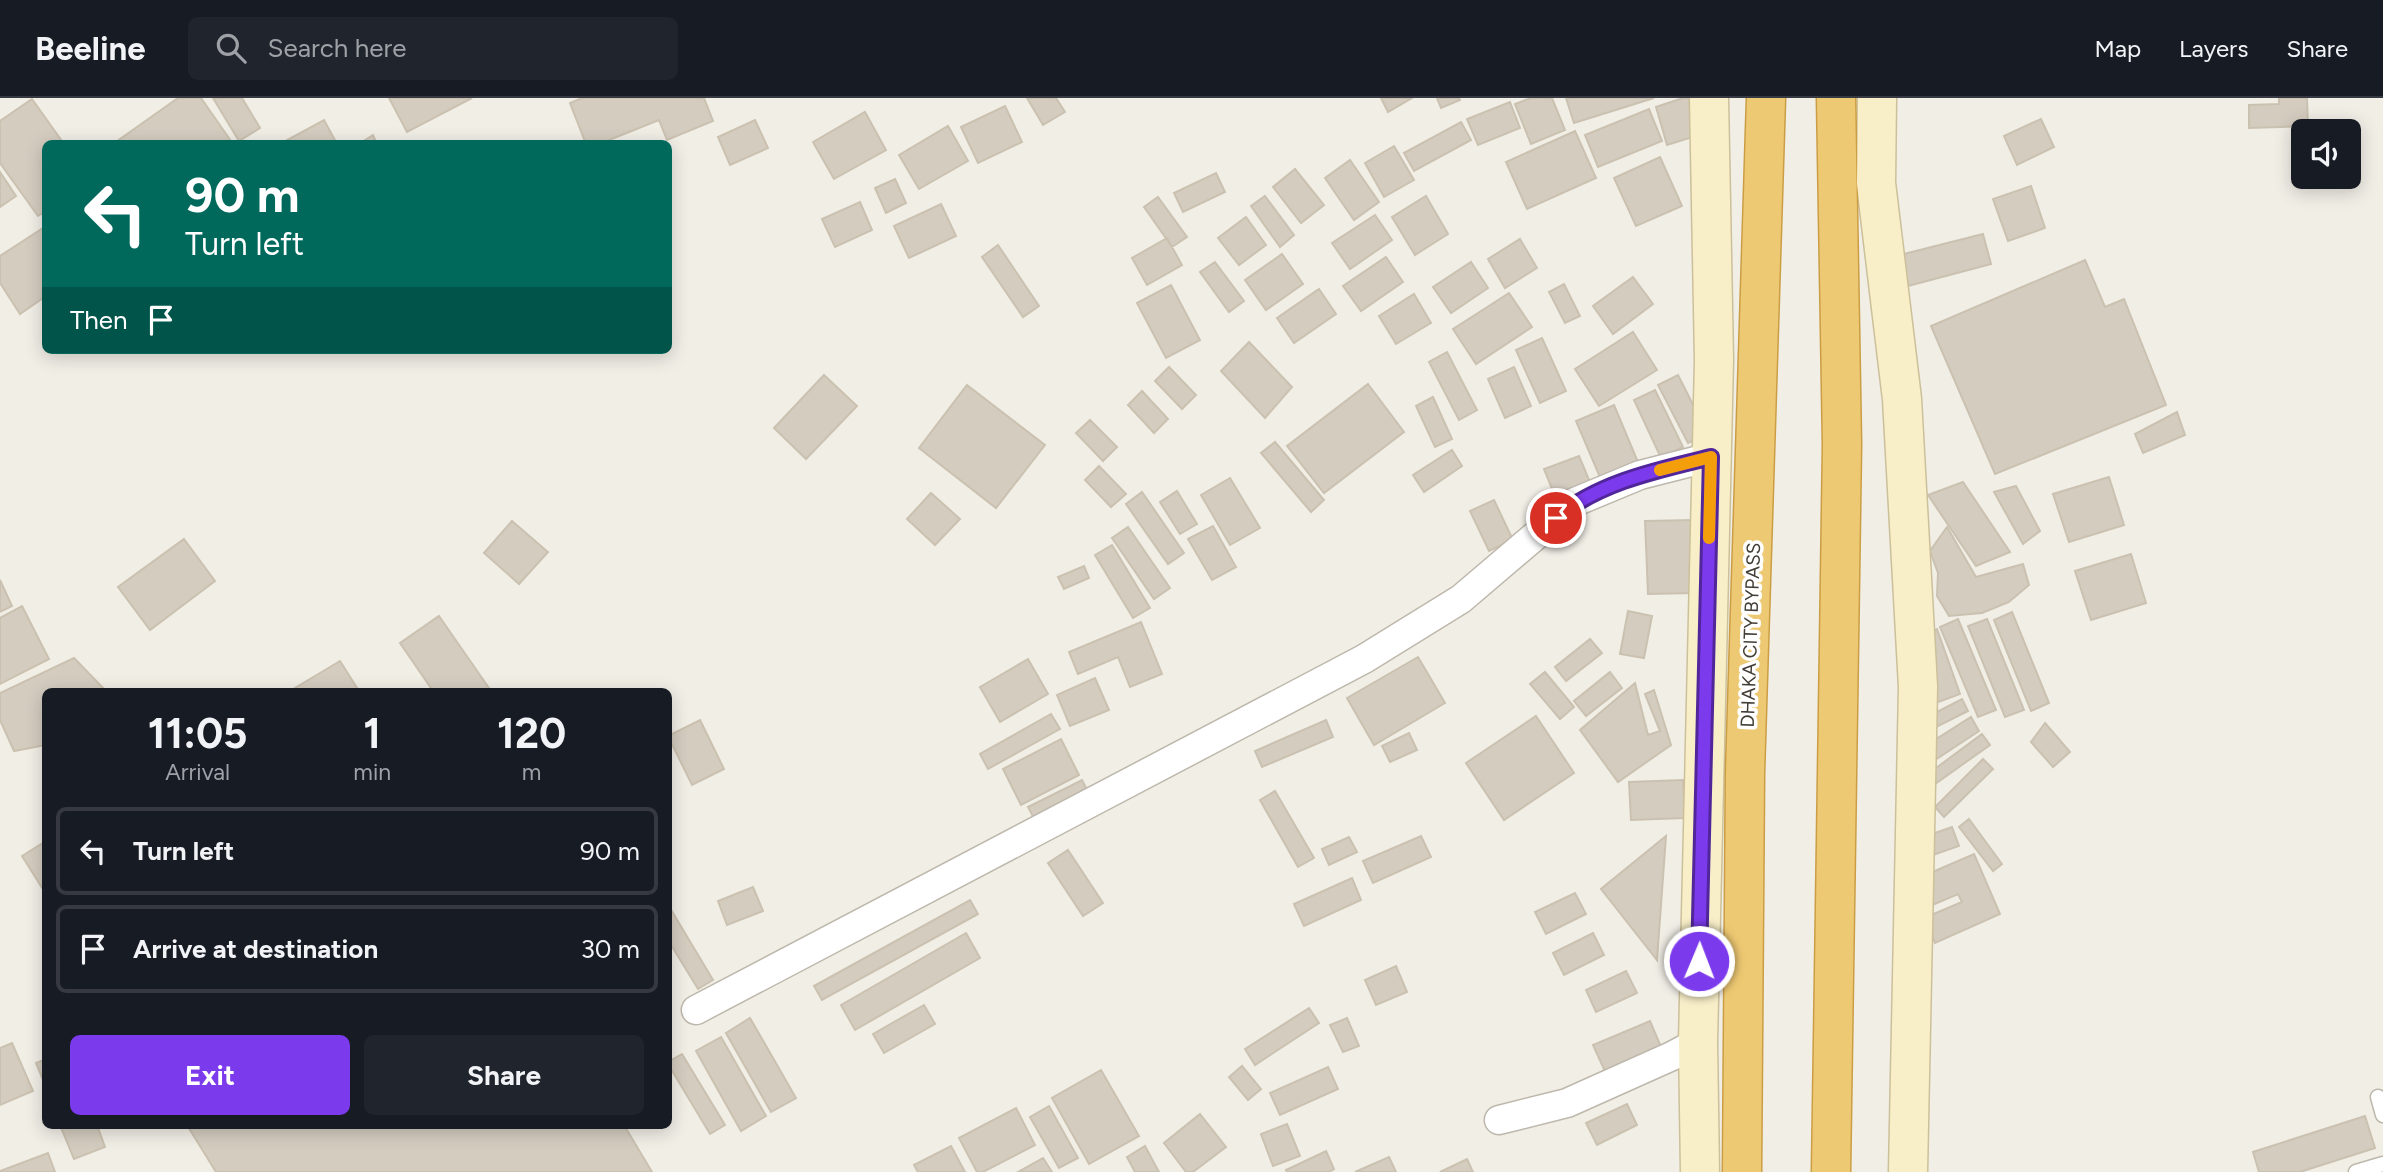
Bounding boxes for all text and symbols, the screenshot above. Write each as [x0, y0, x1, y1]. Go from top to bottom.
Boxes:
search box [188, 17, 678, 80]
text: Beeline [35, 29, 146, 68]
icon: search [212, 29, 250, 67]
text: Search here [268, 32, 406, 64]
text: Map [2094, 34, 2141, 63]
text: Layers [2179, 34, 2248, 63]
text: Share [2286, 34, 2348, 63]
map controls [2291, 119, 2361, 189]
button: sound [2291, 119, 2361, 189]
text: 90 m [185, 165, 300, 224]
icon: left [70, 168, 161, 259]
text: Turn left [185, 225, 304, 263]
icon: arrive [142, 301, 180, 339]
text: Then [70, 304, 128, 336]
pin [1526, 488, 1586, 548]
icon: arrive [1537, 499, 1575, 537]
street label: DHAKA CITY BYPASS [1736, 542, 1765, 728]
text: 11:05 [148, 708, 248, 759]
text: 1 [363, 708, 381, 759]
text: 120 [497, 708, 566, 759]
text: Arrival [165, 758, 230, 786]
text: min [353, 758, 391, 786]
text: m [522, 758, 541, 786]
icon: left [74, 832, 112, 870]
text: Turn left [133, 835, 234, 867]
text: 90 m [580, 835, 640, 867]
position arrow [1662, 924, 1736, 998]
icon: arrive [74, 930, 112, 968]
text: Arrive at destination [133, 933, 378, 965]
text: 30 m [581, 933, 640, 965]
button: Exit [70, 1035, 350, 1115]
button: Share [364, 1035, 644, 1115]

